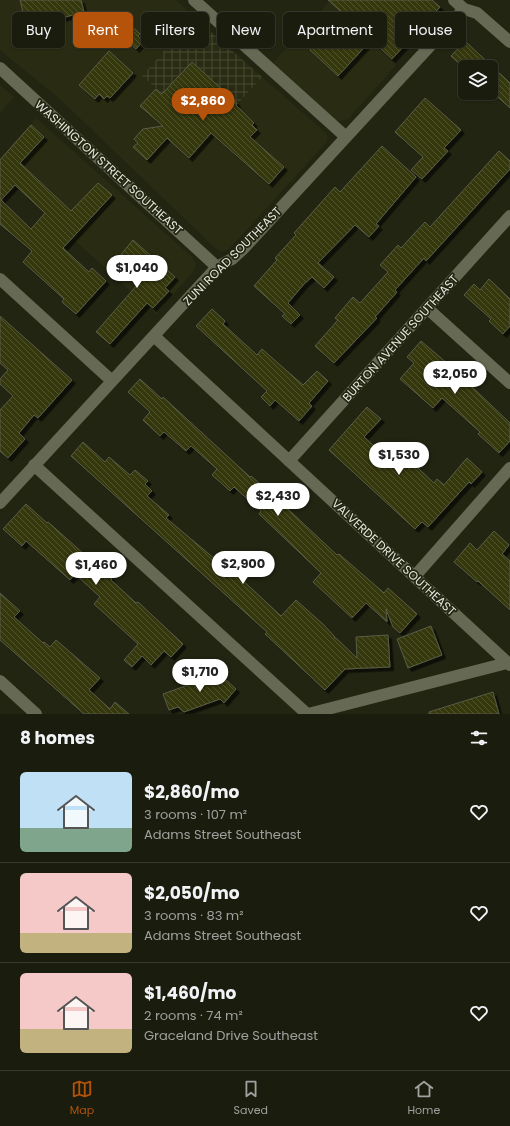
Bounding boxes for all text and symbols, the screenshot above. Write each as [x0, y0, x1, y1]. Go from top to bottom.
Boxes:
chip: Buy [12, 12, 65, 48]
chip: Rent [73, 12, 133, 48]
chip: Filters [141, 12, 209, 48]
chip: New [217, 12, 275, 48]
chip: Apartment [283, 12, 387, 48]
chip: House [395, 12, 466, 48]
map controls [458, 60, 498, 100]
button: layers [458, 60, 498, 100]
pin: $2,860 [170, 88, 236, 122]
text: $2,860 [181, 91, 225, 110]
street label: WASHINGTON STREET SOUTHEAST [31, 96, 187, 238]
street label: ZUNI ROAD SOUTHEAST [179, 203, 285, 309]
pin: $1,040 [104, 255, 170, 289]
text: $1,040 [116, 258, 158, 277]
street label: BURTON AVENUE SOUTHEAST [338, 270, 462, 405]
pin: $2,050 [422, 361, 488, 395]
text: $2,050 [432, 364, 478, 383]
pin: $1,530 [366, 442, 432, 476]
text: $1,530 [378, 445, 420, 464]
pin: $2,430 [245, 483, 311, 517]
text: $2,430 [256, 486, 300, 505]
street label: VALVERDE DRIVE SOUTHEAST [328, 495, 460, 620]
pin: $2,900 [210, 551, 276, 585]
pin: $1,460 [63, 552, 129, 586]
text: $2,900 [221, 554, 265, 573]
text: $1,460 [75, 555, 117, 574]
pin: $1,710 [167, 659, 233, 693]
text: $1,710 [181, 662, 219, 681]
text: 8 homes [20, 726, 95, 750]
icon: filters [468, 727, 490, 749]
text: $2,860/mo [144, 780, 239, 804]
icon: home [52, 788, 100, 836]
icon: heart [468, 801, 490, 823]
text: 3 rooms · 107 m² [144, 805, 247, 824]
text: Adams Street Southeast [144, 825, 301, 844]
text: $2,050/mo [144, 881, 240, 905]
icon: home [52, 889, 100, 937]
icon: heart [468, 902, 490, 924]
text: 3 rooms · 83 m² [144, 906, 244, 925]
text: Adams Street Southeast [144, 926, 301, 945]
text: $1,460/mo [144, 981, 236, 1005]
icon: home [52, 989, 100, 1037]
icon: heart [468, 1002, 490, 1024]
text: 2 rooms · 74 m² [144, 1006, 243, 1025]
text: Graceland Drive Southeast [144, 1026, 318, 1045]
tab: Map [70, 1078, 94, 1119]
tab: Saved [234, 1078, 268, 1119]
tab: Home [407, 1078, 440, 1119]

